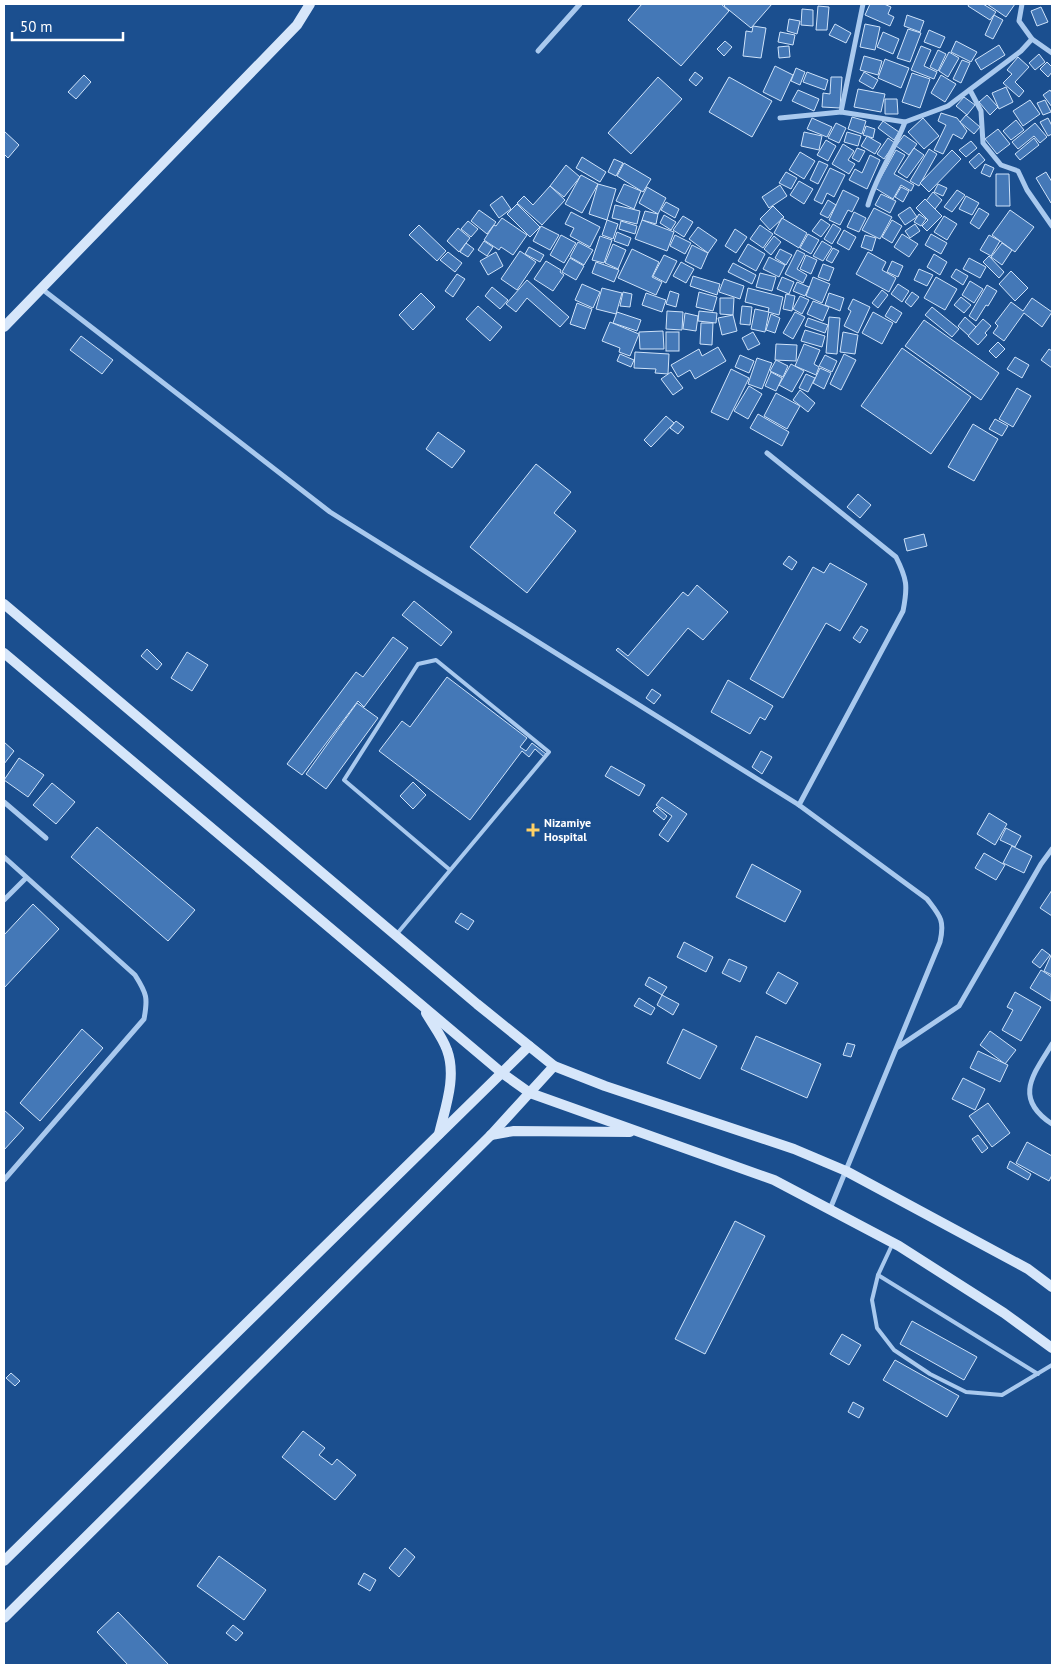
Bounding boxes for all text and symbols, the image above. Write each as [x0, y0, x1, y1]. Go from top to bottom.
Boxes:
scale bar [12, 10, 124, 42]
text: 50 m [20, 17, 53, 36]
place label: Nizamiye Hospital [544, 815, 591, 844]
marker: Nizamiye Hospital [526, 823, 540, 837]

